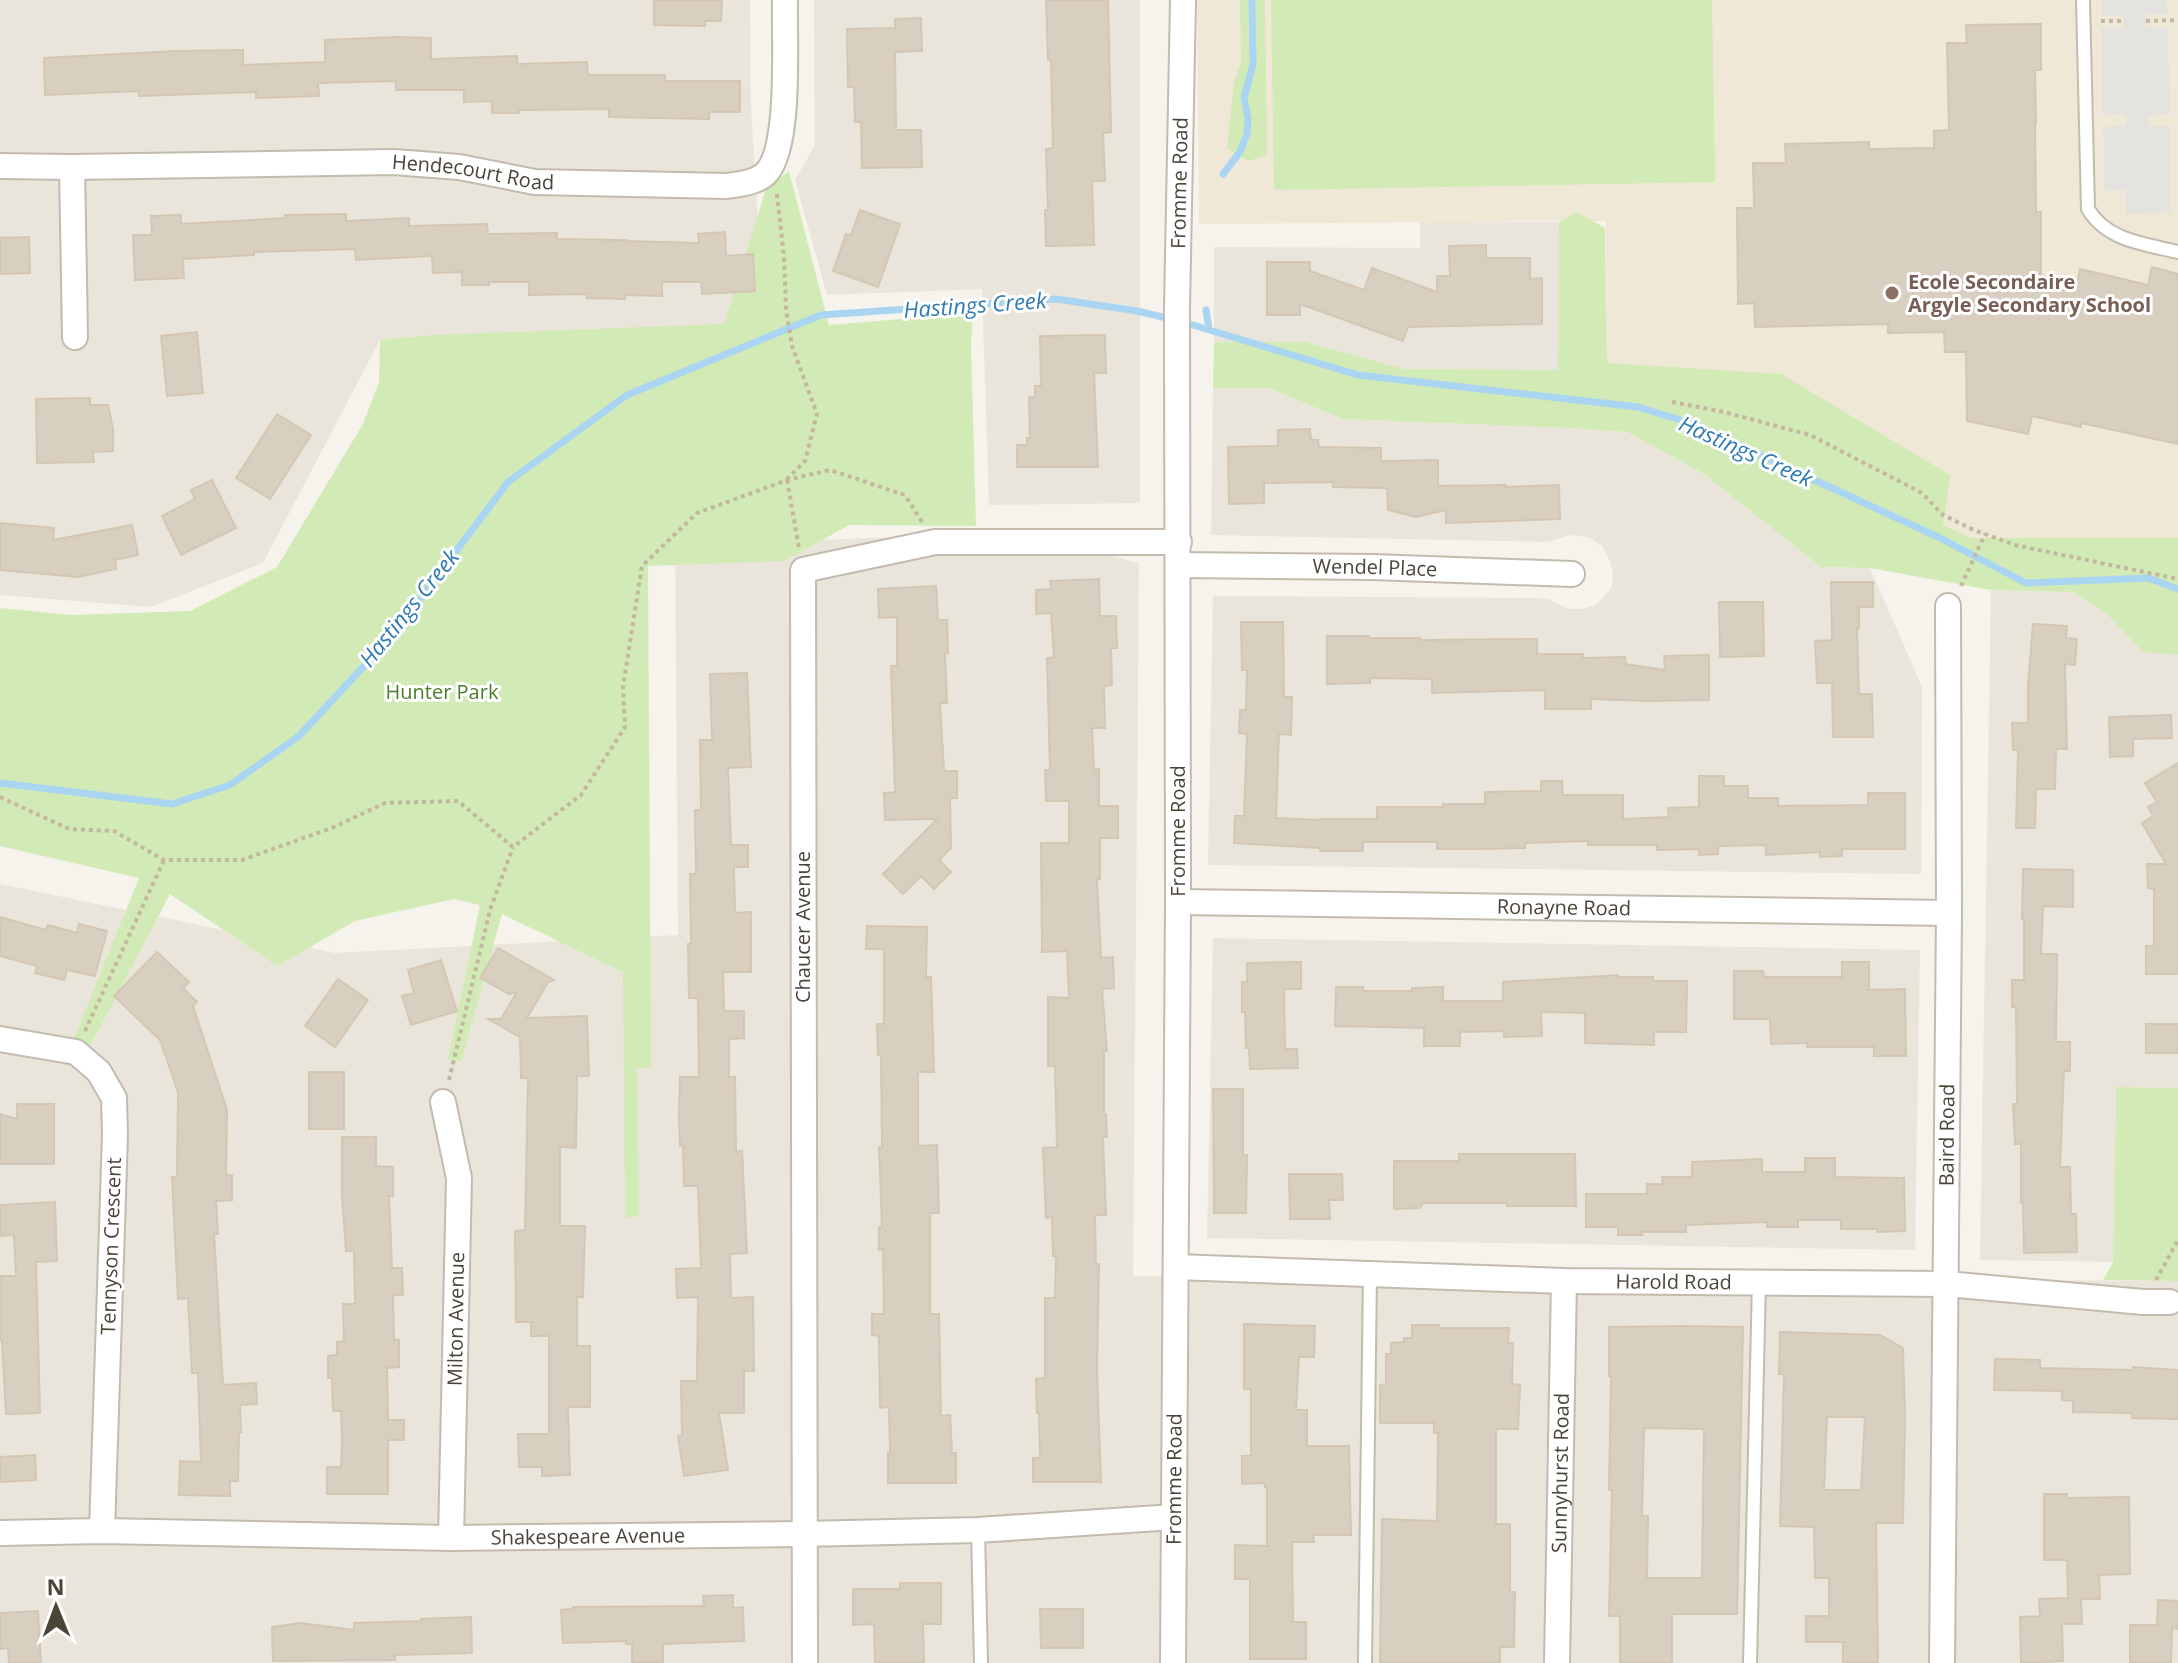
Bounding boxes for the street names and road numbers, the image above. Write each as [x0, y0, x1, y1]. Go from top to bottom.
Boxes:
street label: Fromme Road [1164, 117, 1194, 249]
street label: Hendecourt Road [391, 148, 555, 195]
street label: Wendel Place [1312, 552, 1438, 582]
street label: Fromme Road [1164, 765, 1191, 897]
street label: Chaucer Avenue [789, 851, 816, 1003]
street label: Ronayne Road [1497, 893, 1631, 921]
street label: Baird Road [1932, 1084, 1960, 1186]
street label: Tennyson Crescent [94, 1157, 127, 1335]
street label: Milton Avenue [441, 1252, 470, 1386]
street label: Harold Road [1615, 1267, 1732, 1295]
street label: Sunnyhurst Road [1545, 1393, 1575, 1553]
street label: Fromme Road [1160, 1413, 1188, 1545]
street label: Shakespeare Avenue [490, 1521, 685, 1551]

